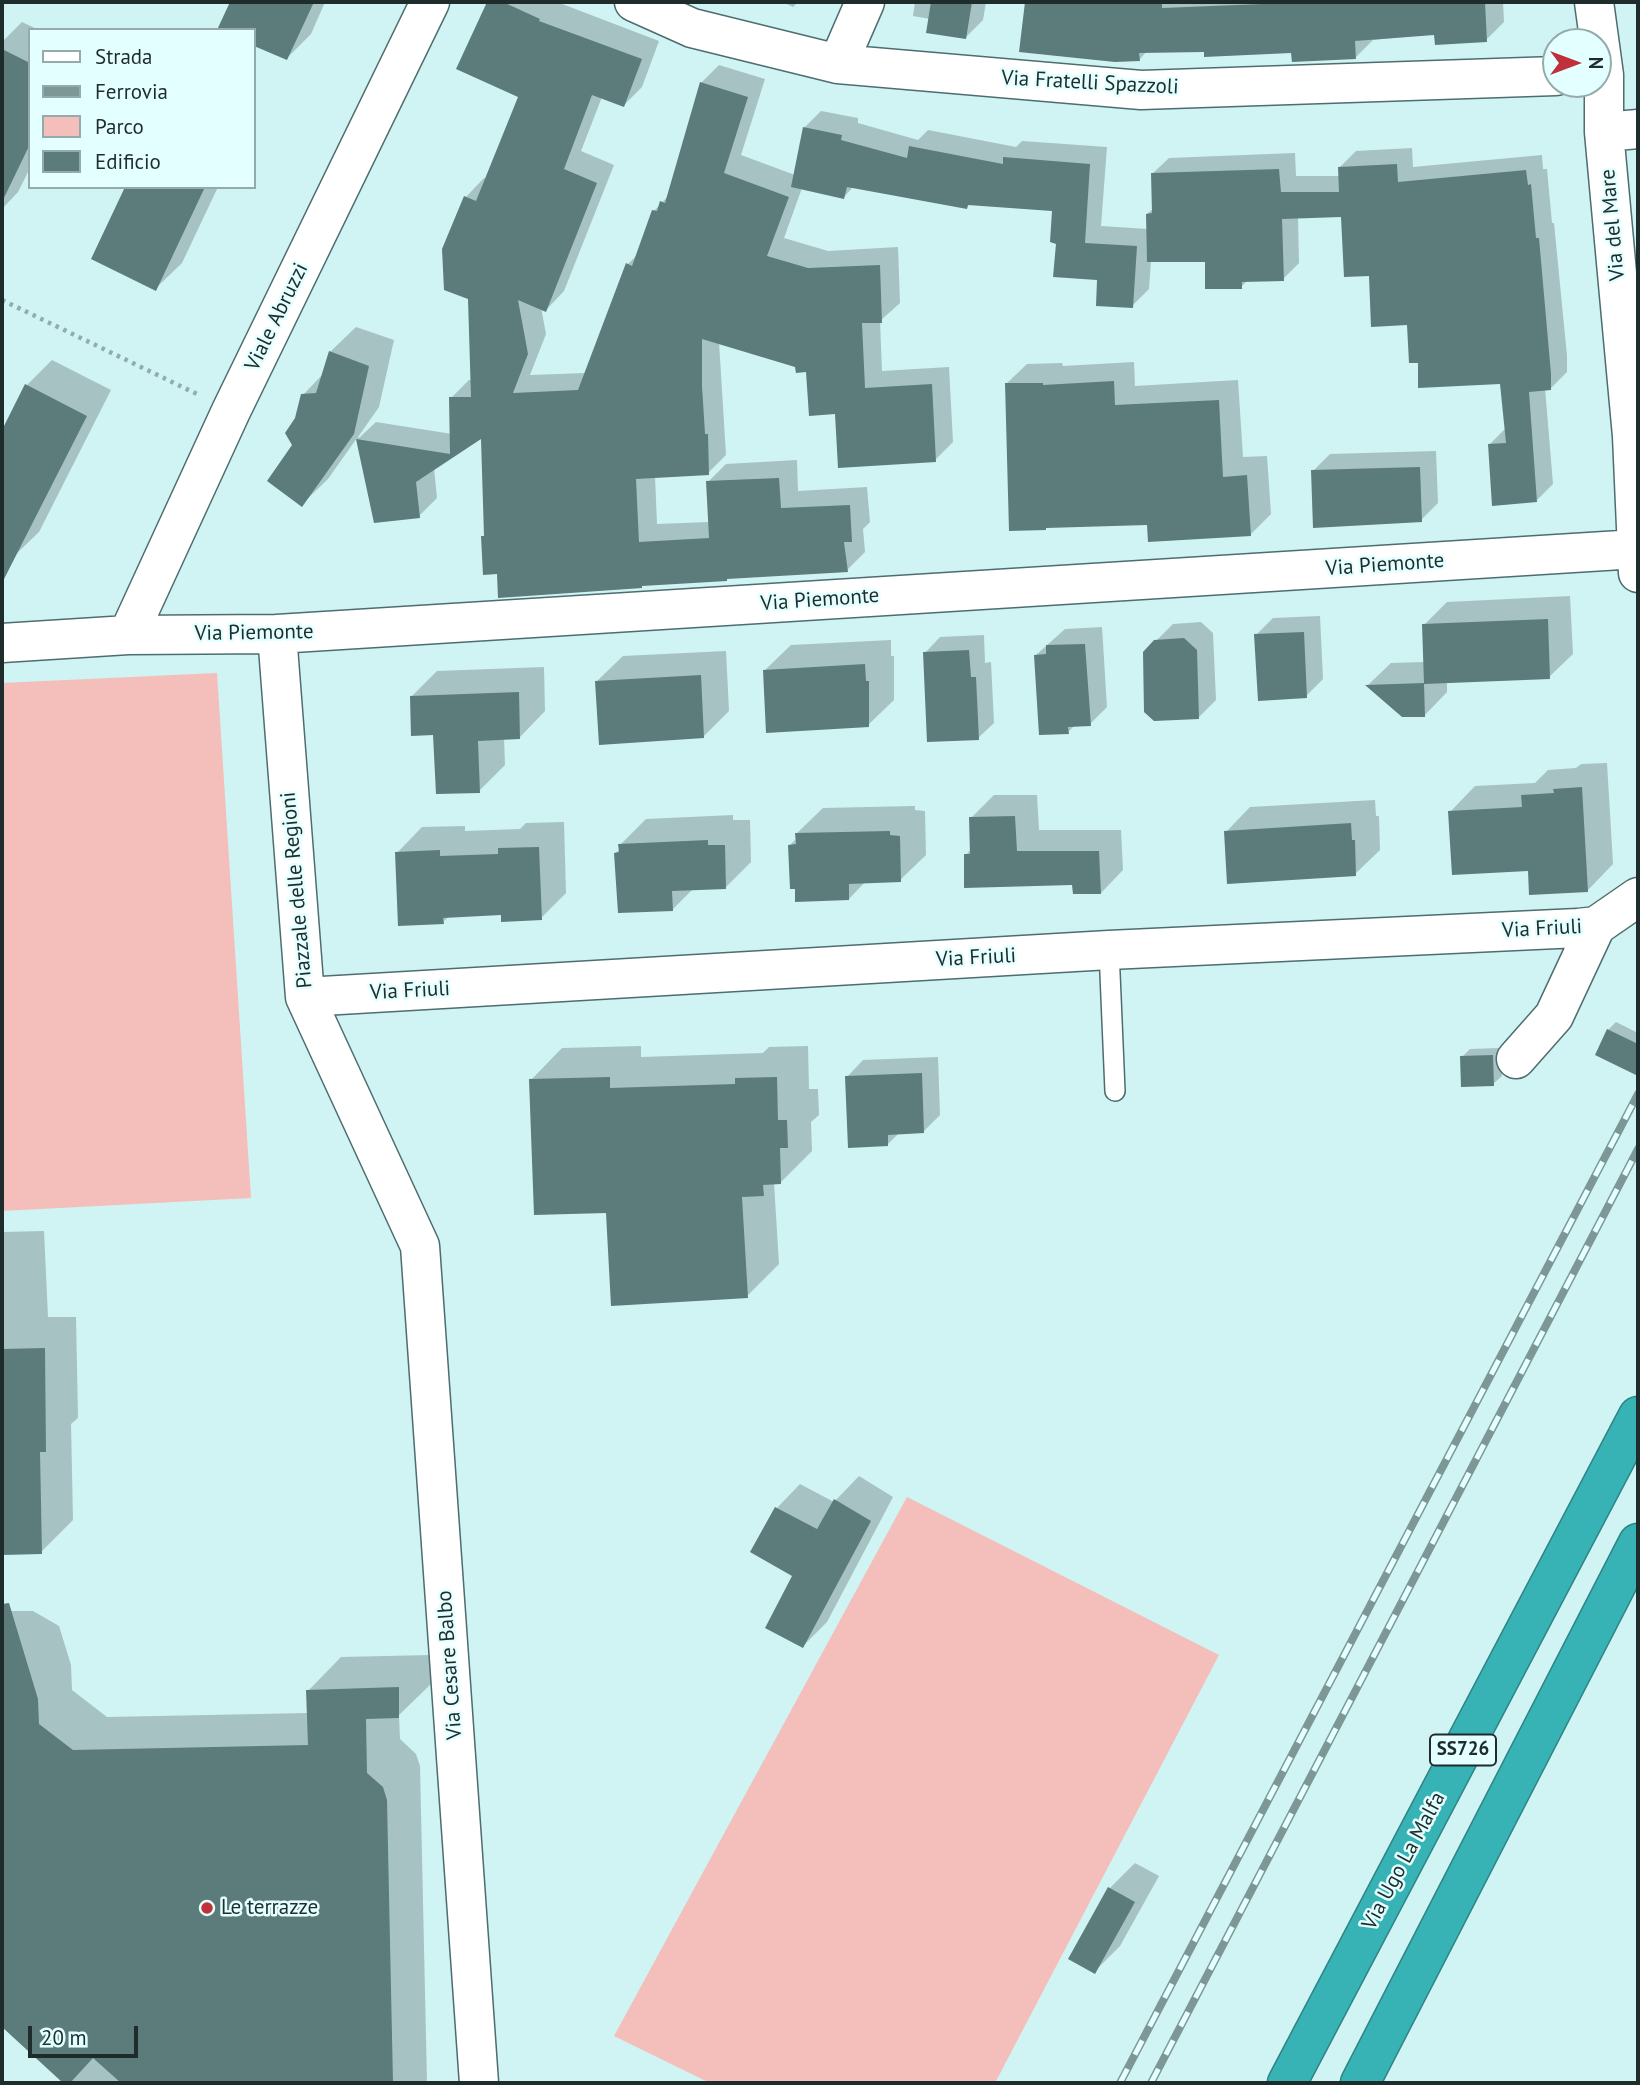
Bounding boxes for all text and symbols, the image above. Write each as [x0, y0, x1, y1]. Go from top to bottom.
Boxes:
legend [28, 28, 256, 189]
north arrow [1542, 28, 1612, 98]
text: Strada [95, 43, 153, 70]
text: N [1584, 57, 1608, 69]
street label: Via Fratelli Spazzoli [1001, 66, 1179, 100]
text: Ferrovia [95, 78, 168, 105]
text: Parco [95, 113, 144, 140]
text: Edificio [95, 148, 161, 175]
street label: Via del Mare [1596, 168, 1630, 282]
street label: Viale Abruzzi [240, 259, 314, 375]
street label: Via Piemonte [1325, 548, 1445, 582]
street label: Via Piemonte [760, 583, 880, 617]
street label: Via Piemonte [194, 619, 314, 647]
street label: Piazzale delle Regioni [276, 791, 318, 989]
street label: Via Friuli [1501, 914, 1583, 944]
street label: Via Friuli [935, 943, 1017, 973]
street label: Via Friuli [369, 976, 451, 1006]
street label: Via Cesare Balbo [432, 1590, 468, 1740]
road number: SS726 [1430, 1734, 1496, 1766]
street label: Via Ugo La Malfa [1357, 1788, 1451, 1934]
place label: Le terrazze [221, 1895, 318, 1921]
marker: Le terrazze [199, 1900, 215, 1916]
scale bar [32, 2011, 142, 2056]
text: 20 m [41, 2024, 87, 2051]

